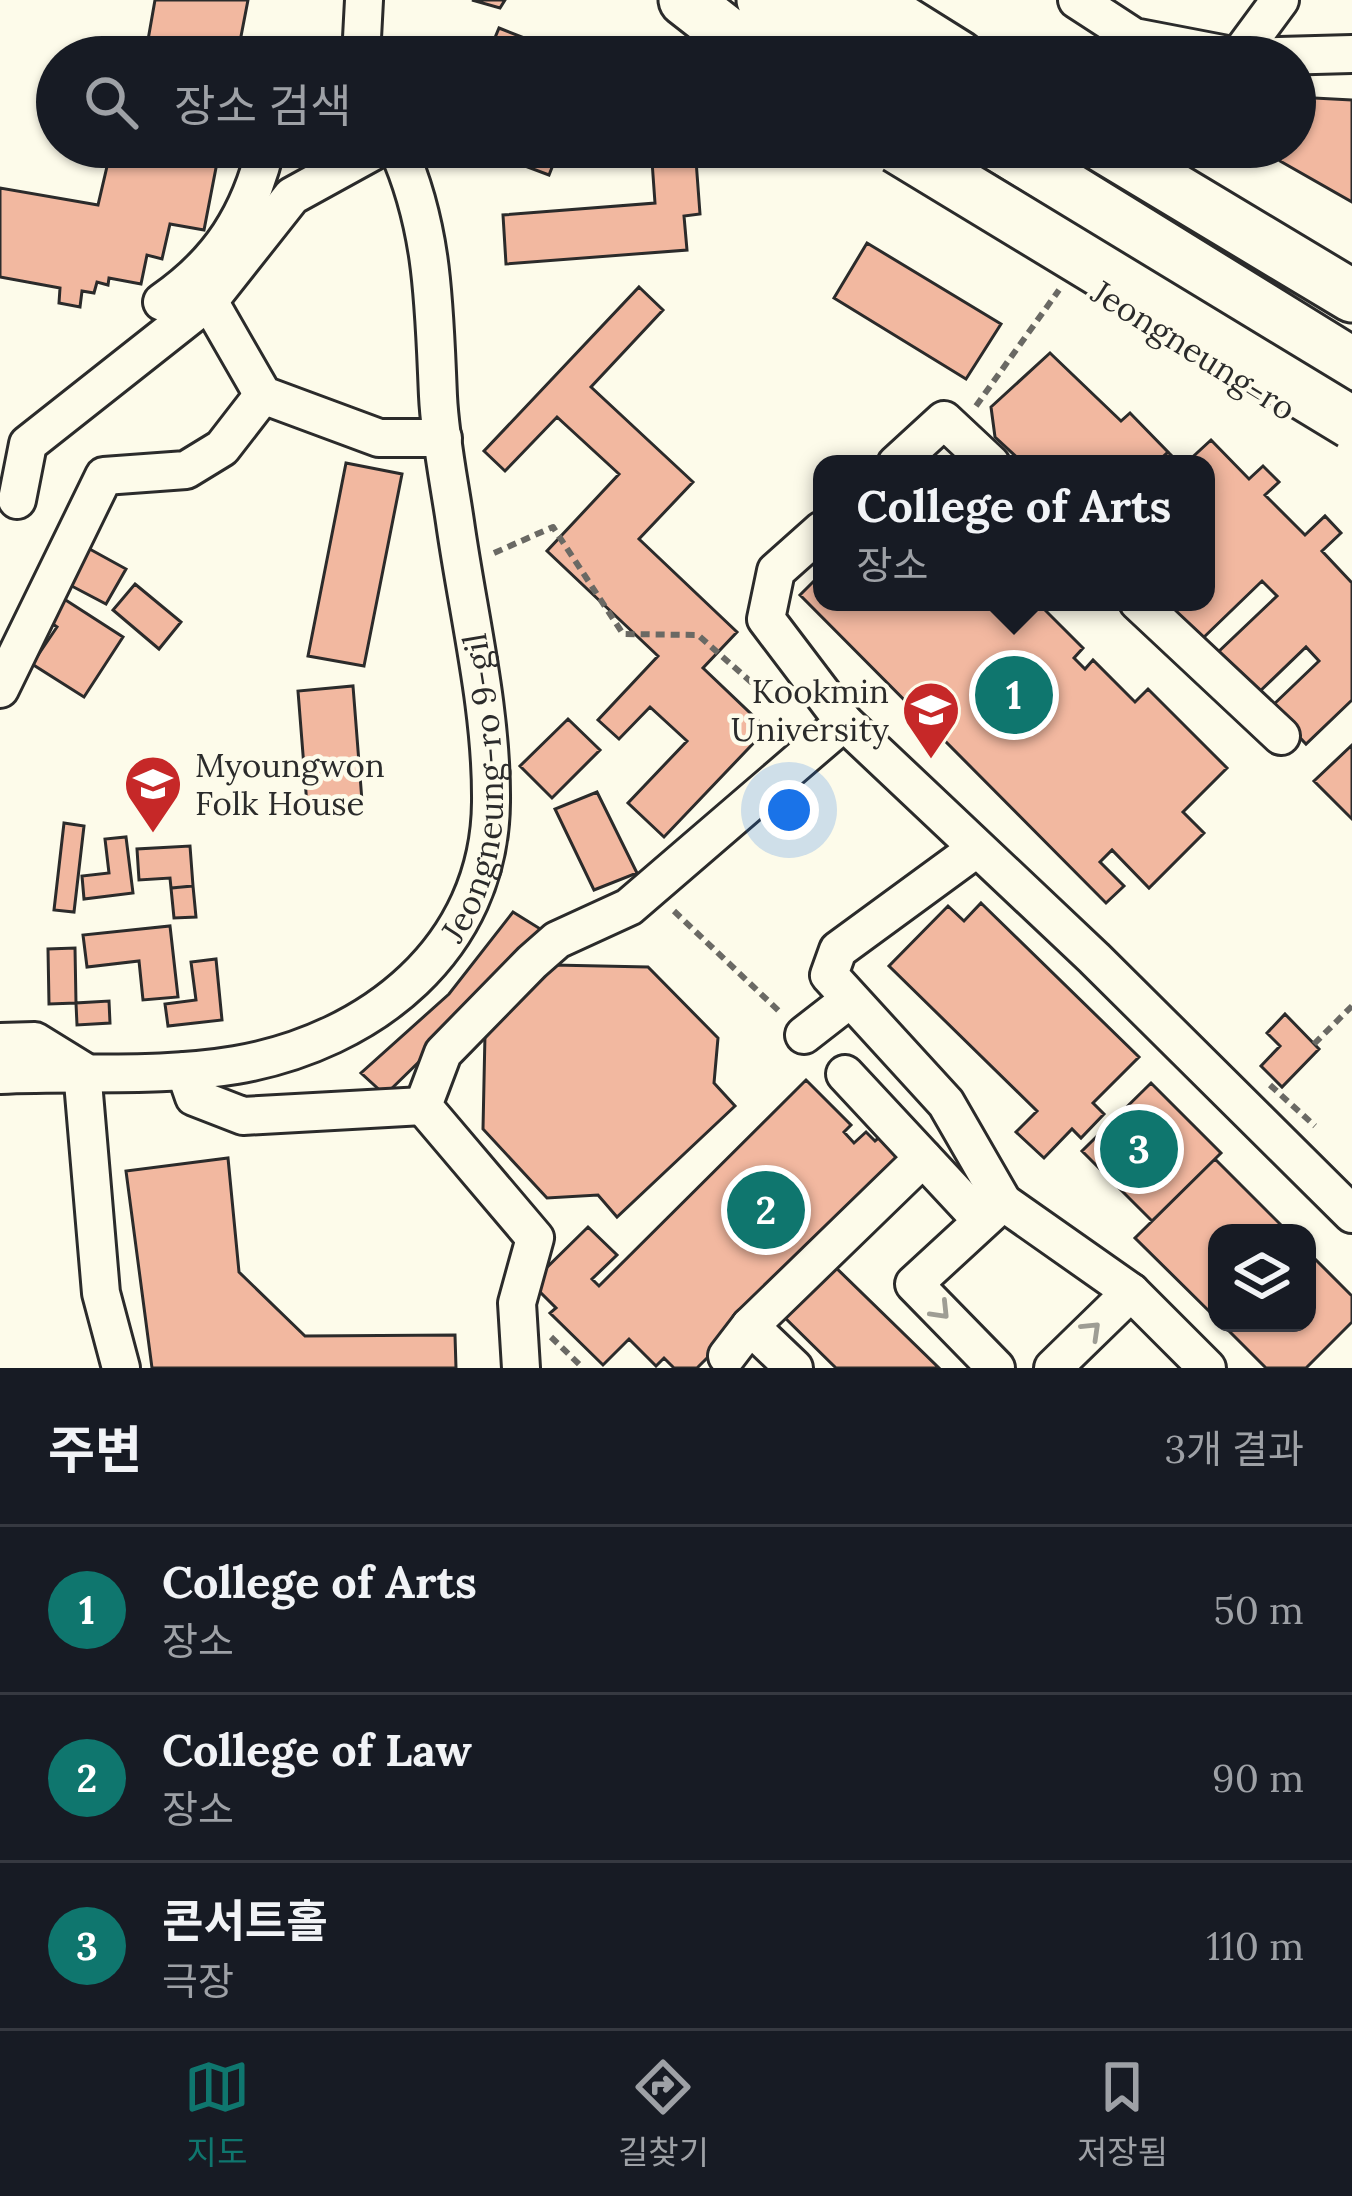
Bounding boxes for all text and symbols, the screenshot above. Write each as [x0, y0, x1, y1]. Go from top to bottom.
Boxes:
search box [36, 36, 1316, 168]
icon: search [78, 69, 144, 135]
text: 장소 검색 [174, 77, 351, 134]
street label: Jeongneung-ro [1083, 270, 1304, 429]
popup [813, 455, 1215, 611]
text: College of Arts [857, 477, 1171, 534]
text: 장소 [857, 540, 928, 590]
street label: Jeongneung-ro 9-gil [431, 630, 512, 950]
pin: 1 [975, 650, 1053, 740]
place label: Kookmin University [731, 670, 890, 750]
school or university icon: Kookmin University [900, 679, 962, 761]
place label: Myoungwon Folk House [195, 744, 385, 824]
school or university icon: Myoungwon Folk House [122, 753, 184, 835]
your location [759, 780, 819, 840]
pin: 3 [1100, 1104, 1178, 1194]
pin: 2 [727, 1165, 805, 1255]
map controls [1208, 1224, 1316, 1332]
button: layers [1208, 1224, 1316, 1332]
one-way arrow [927, 1297, 949, 1319]
one-way arrow [1078, 1322, 1100, 1344]
text: 주변 [48, 1417, 142, 1482]
text: 3개 결과 [1164, 1424, 1304, 1474]
text: College of Arts [162, 1553, 477, 1610]
text: 1 [79, 1585, 95, 1635]
text: 50 m [1213, 1585, 1304, 1635]
text: 장소 [162, 1616, 234, 1666]
text: College of Law [162, 1721, 472, 1778]
text: 2 [77, 1753, 97, 1803]
text: 90 m [1212, 1753, 1304, 1803]
text: 장소 [162, 1784, 234, 1834]
text: 콘서트홀 [162, 1892, 328, 1949]
text: 3 [76, 1921, 98, 1971]
text: 110 m [1206, 1921, 1304, 1971]
text: 극장 [162, 1956, 234, 2006]
tab: 지도 [184, 2054, 250, 2174]
tab: 길찾기 [618, 2054, 709, 2174]
tab: 저장됨 [1077, 2054, 1168, 2174]

